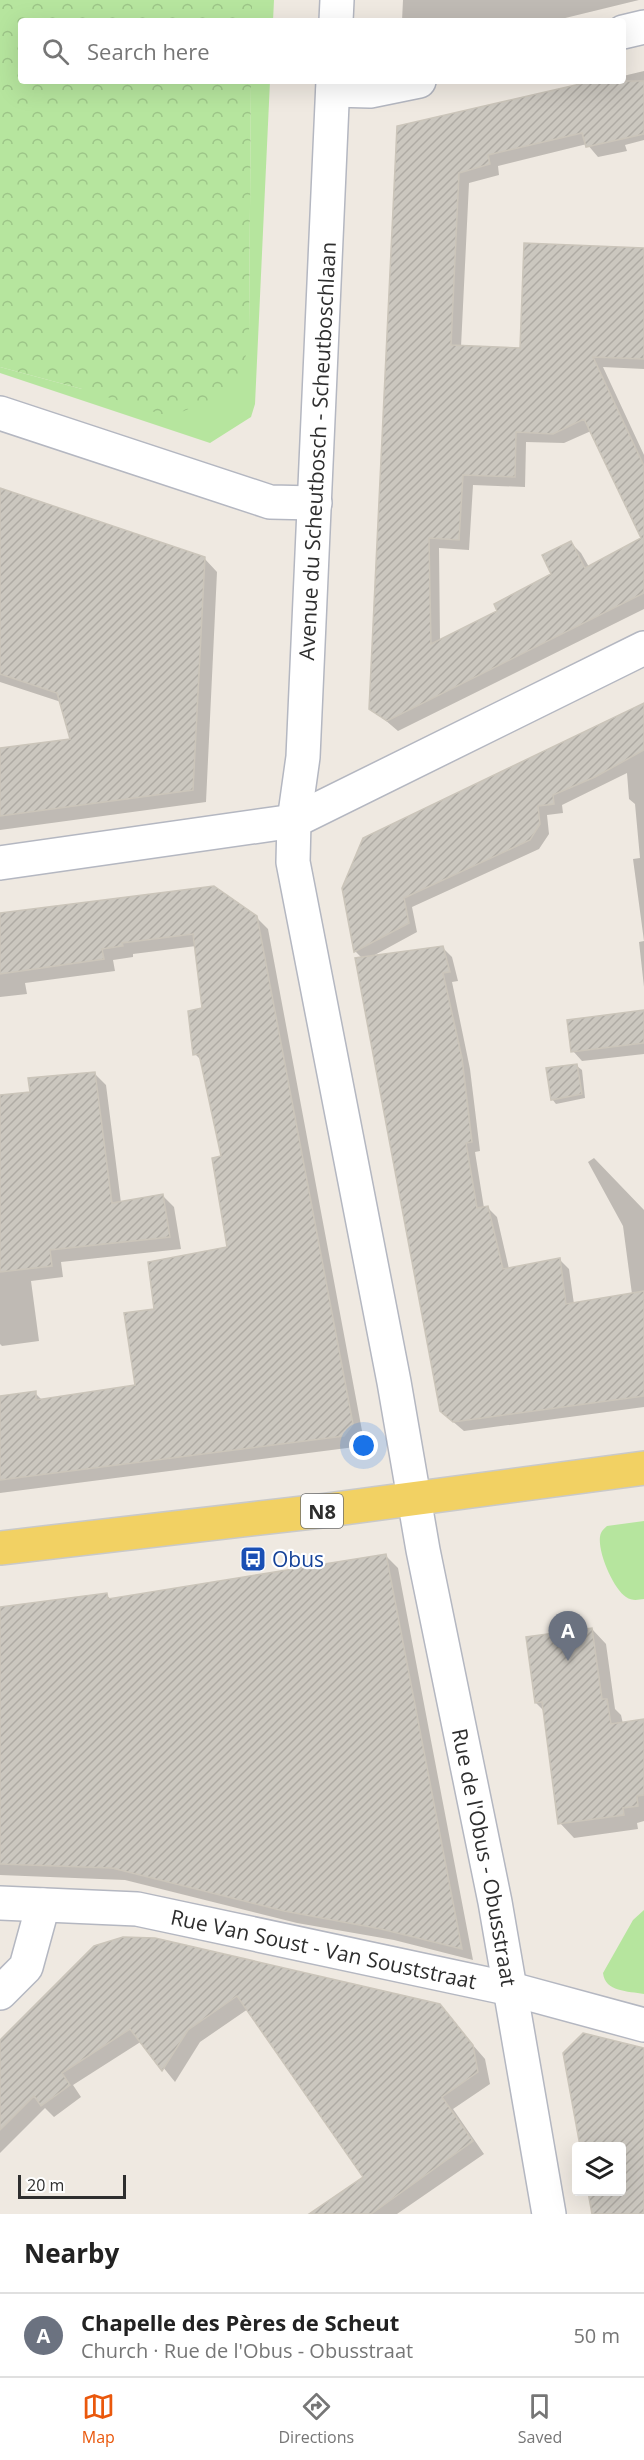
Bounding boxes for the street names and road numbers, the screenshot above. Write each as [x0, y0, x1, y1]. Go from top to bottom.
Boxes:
street label: Avenue du Scheutbosch - Scheutboschlaan [292, 241, 342, 661]
road number: N8 [301, 1494, 343, 1528]
street label: Rue de l'Obus - Obusstraat [446, 1726, 523, 1988]
street label: Rue Van Soust - Van Souststraat [168, 1903, 479, 1995]

